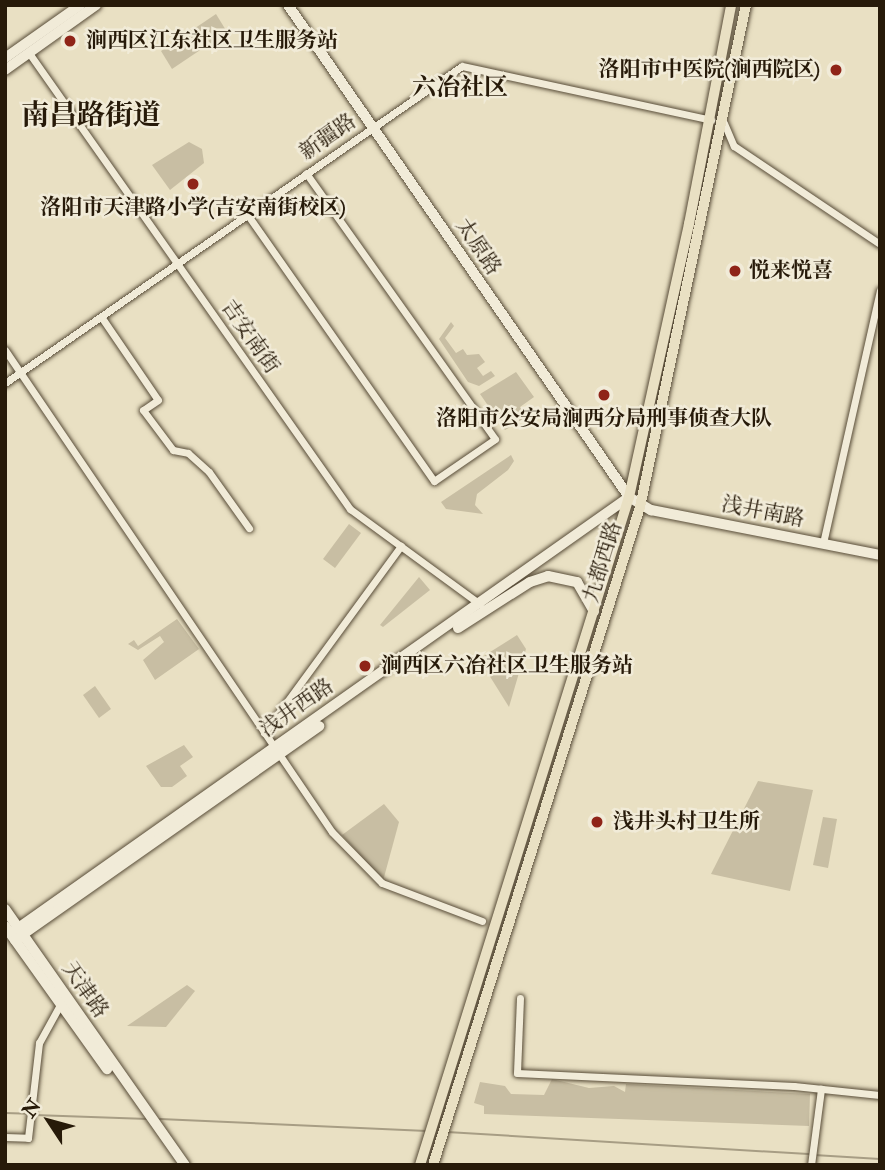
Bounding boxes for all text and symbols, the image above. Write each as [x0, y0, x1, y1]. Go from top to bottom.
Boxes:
place label: 涧西区江东社区卫生服务站 [86, 28, 338, 54]
marker: 涧西区江东社区卫生服务站 [60, 31, 80, 51]
place label: 洛阳市中医院(涧西院区) [599, 57, 820, 83]
marker: 洛阳市中医院(涧西院区) [826, 60, 846, 80]
district label: 六冶社区 [412, 74, 508, 102]
district label: 南昌路街道 [21, 99, 161, 133]
street label: 新疆路 [295, 109, 361, 165]
marker: 洛阳市天津路小学(吉安南街校区) [185, 176, 201, 192]
place label: 洛阳市天津路小学(吉安南街校区) [40, 195, 346, 221]
street label: 太原路 [450, 214, 506, 280]
place label: 悦来悦喜 [749, 258, 833, 284]
marker: 悦来悦喜 [727, 263, 743, 279]
street label: 吉安南街 [216, 295, 284, 379]
marker: 洛阳市公安局涧西分局刑事侦查大队 [596, 387, 612, 403]
place label: 洛阳市公安局涧西分局刑事侦查大队 [436, 406, 772, 432]
street label: 浅井南路 [719, 492, 807, 532]
street label: 九都西路 [579, 518, 627, 606]
place label: 涧西区六冶社区卫生服务站 [381, 653, 633, 679]
marker: 涧西区六冶社区卫生服务站 [355, 656, 375, 676]
street label: 浅井西路 [255, 674, 339, 742]
place label: 浅井头村卫生所 [613, 809, 760, 835]
marker: 浅井头村卫生所 [587, 812, 607, 832]
street label: 天津路 [57, 957, 113, 1023]
north arrow [14, 1086, 84, 1156]
text: N [17, 1095, 47, 1123]

